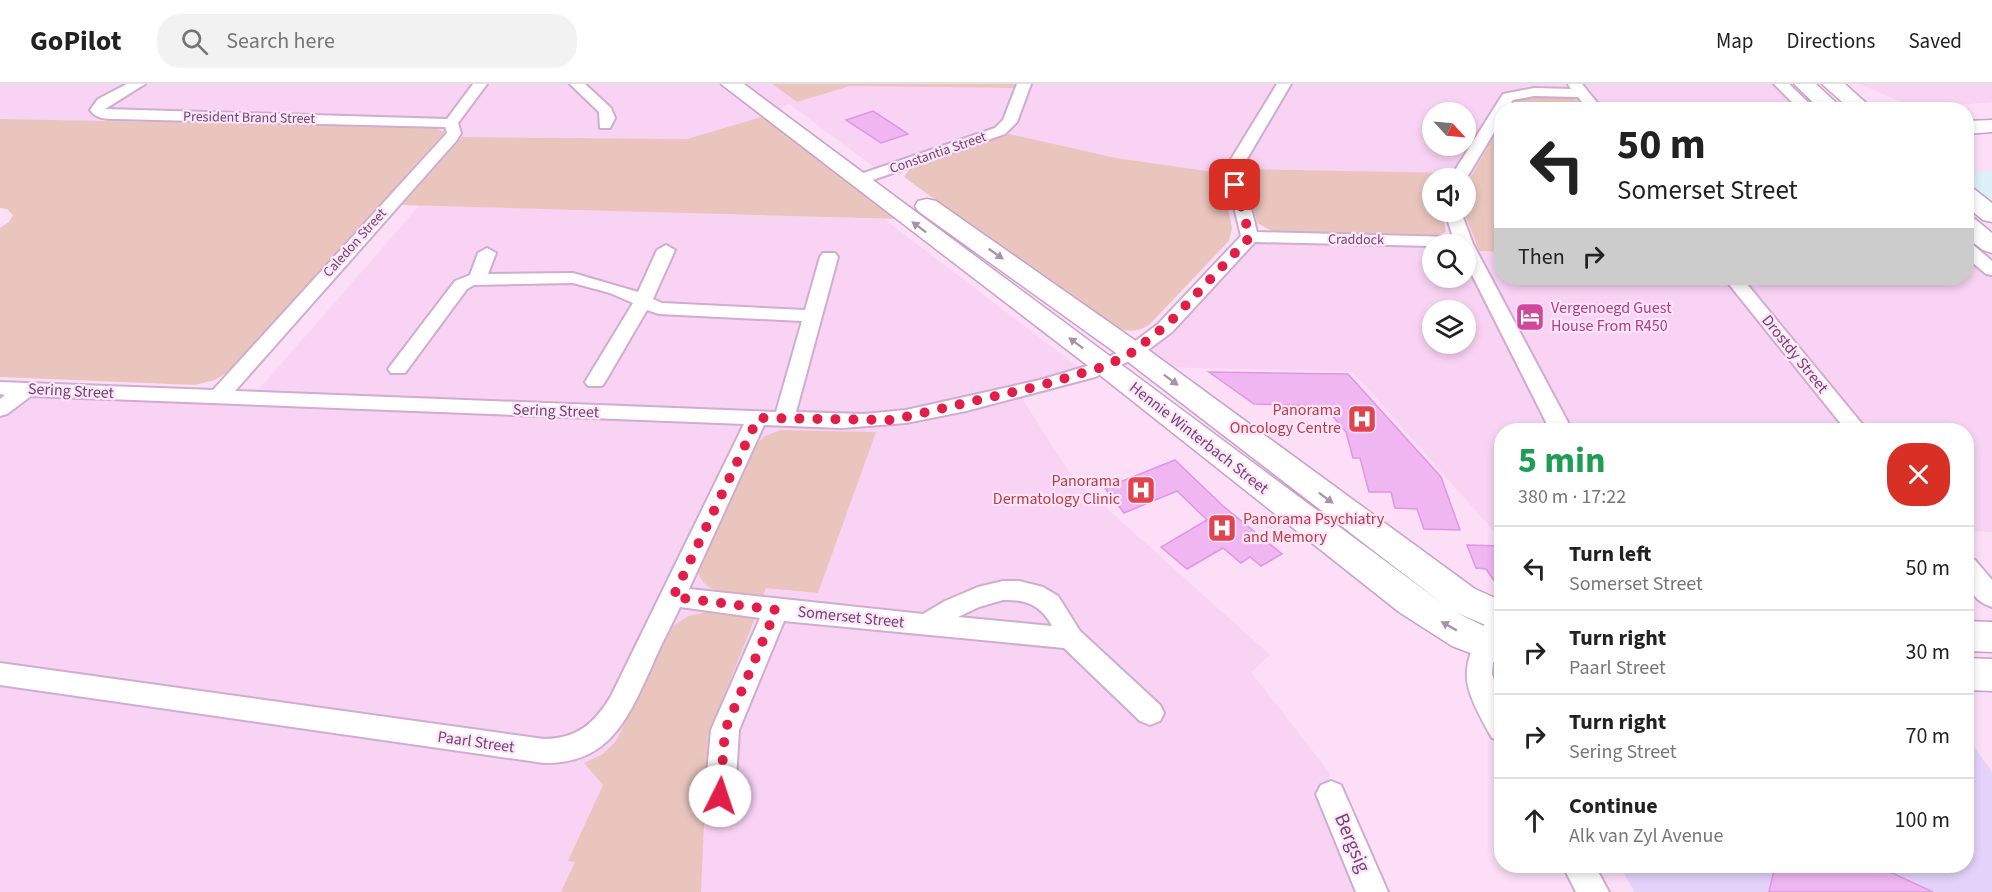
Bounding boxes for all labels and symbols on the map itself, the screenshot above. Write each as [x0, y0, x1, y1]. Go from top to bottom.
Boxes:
north arrow [1422, 102, 1476, 156]
street label: President Brand Street [183, 107, 315, 129]
street label: Constantia Street [887, 127, 989, 179]
pin [1209, 159, 1260, 210]
street label: Caledon Street [319, 204, 392, 282]
one-way arrow [912, 221, 927, 233]
street label: Craddock [1328, 230, 1384, 250]
one-way arrow [987, 248, 1003, 260]
place label: Vergenoegd Guest House From R450 [1551, 297, 1672, 337]
hotel icon: Vergenoegd Guest House From R450 [1514, 301, 1546, 333]
street label: Drostdy Street [1757, 310, 1834, 398]
one-way arrow [1068, 338, 1083, 350]
one-way arrow [1163, 374, 1179, 386]
street label: Hennie Winterbach Street [1125, 377, 1274, 500]
street label: Sering Street [27, 378, 115, 404]
street label: Sering Street [513, 399, 600, 424]
place label: Panorama Oncology Centre [1230, 399, 1341, 439]
hospital icon: Panorama Oncology Centre [1346, 403, 1378, 435]
place label: Panorama Dermatology Clinic [993, 470, 1120, 510]
hospital icon: Panorama Dermatology Clinic [1125, 474, 1157, 506]
one-way arrow [1319, 491, 1334, 503]
place label: Panorama Psychiatry and Memory [1243, 508, 1385, 548]
hospital icon: Panorama Psychiatry and Memory [1206, 512, 1238, 544]
street label: Somerset Street [797, 600, 906, 634]
one-way arrow [1440, 621, 1457, 631]
street label: Paarl Street [436, 726, 516, 758]
position arrow [688, 764, 752, 828]
street label: Bergsig [1327, 809, 1377, 877]

